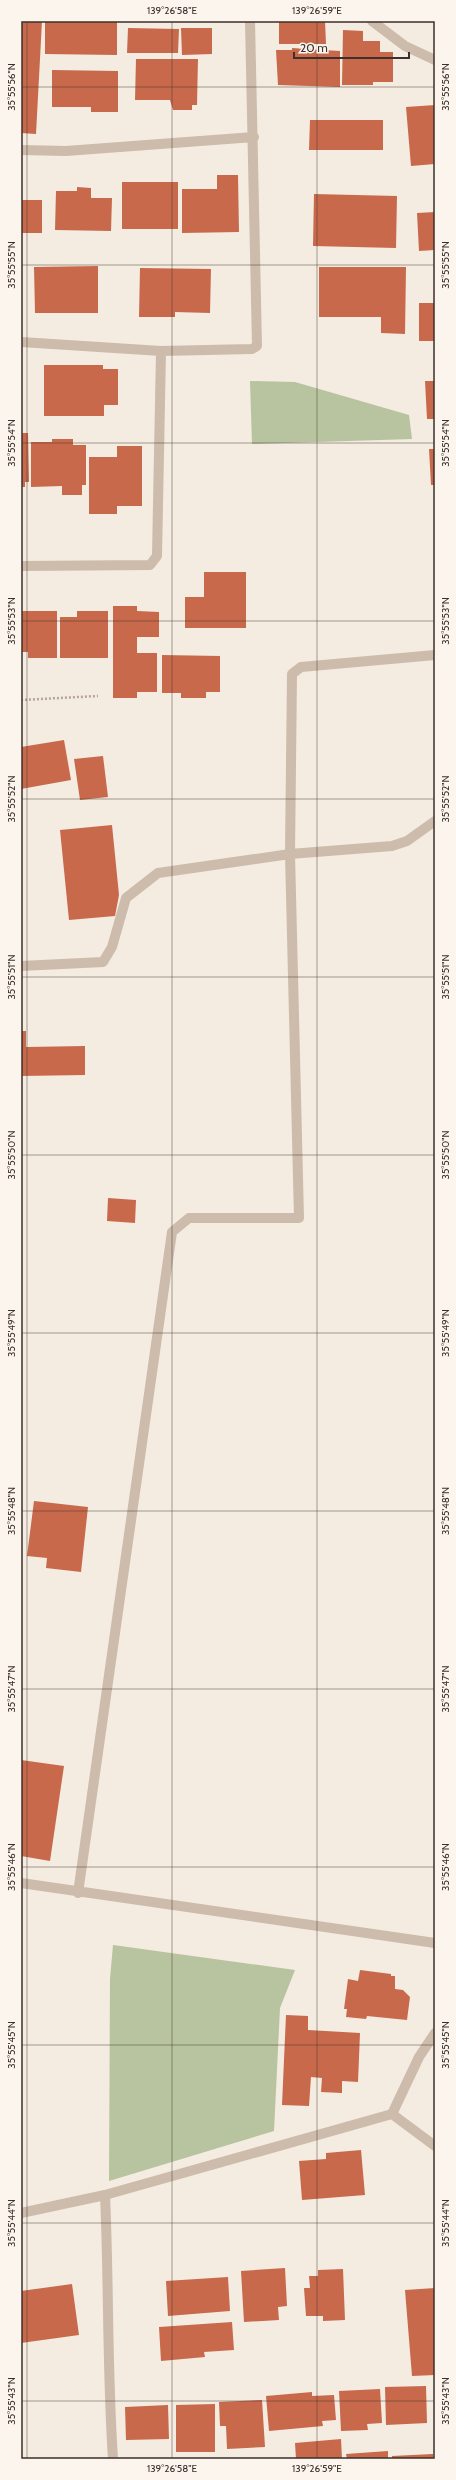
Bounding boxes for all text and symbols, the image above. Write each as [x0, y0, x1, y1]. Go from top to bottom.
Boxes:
text: 139°26'58"E [147, 4, 198, 17]
text: 139°26'59"E [292, 4, 342, 17]
scale bar [294, 34, 409, 60]
text: 20 m [300, 40, 328, 55]
text: 35°55'56"N [5, 63, 18, 111]
text: 35°55'56"N [439, 63, 452, 111]
text: 35°55'55"N [5, 241, 18, 289]
text: 35°55'55"N [439, 241, 452, 289]
text: 35°55'54"N [5, 419, 18, 467]
text: 35°55'54"N [439, 419, 452, 467]
text: 35°55'53"N [5, 597, 18, 645]
text: 35°55'53"N [439, 597, 452, 645]
text: 35°55'52"N [5, 775, 18, 823]
text: 35°55'52"N [439, 775, 452, 823]
text: 35°55'51"N [5, 954, 18, 1000]
text: 35°55'51"N [439, 954, 452, 1000]
text: 35°55'50"N [5, 1131, 18, 1179]
text: 35°55'50"N [439, 1131, 452, 1179]
text: 35°55'49"N [5, 1309, 18, 1357]
text: 35°55'49"N [439, 1309, 452, 1357]
text: 35°55'48"N [5, 1487, 18, 1535]
text: 35°55'48"N [439, 1487, 452, 1535]
text: 35°55'47"N [5, 1665, 18, 1713]
text: 35°55'47"N [439, 1665, 452, 1713]
text: 35°55'46"N [5, 1843, 18, 1891]
text: 35°55'46"N [439, 1843, 452, 1891]
text: 35°55'45"N [5, 2021, 18, 2069]
text: 35°55'45"N [439, 2021, 452, 2069]
text: 35°55'44"N [5, 2199, 18, 2247]
text: 35°55'44"N [439, 2199, 452, 2247]
text: 35°55'43"N [5, 2377, 18, 2425]
text: 35°55'43"N [439, 2377, 452, 2425]
text: 139°26'58"E [147, 2462, 198, 2475]
text: 139°26'59"E [292, 2462, 342, 2475]

